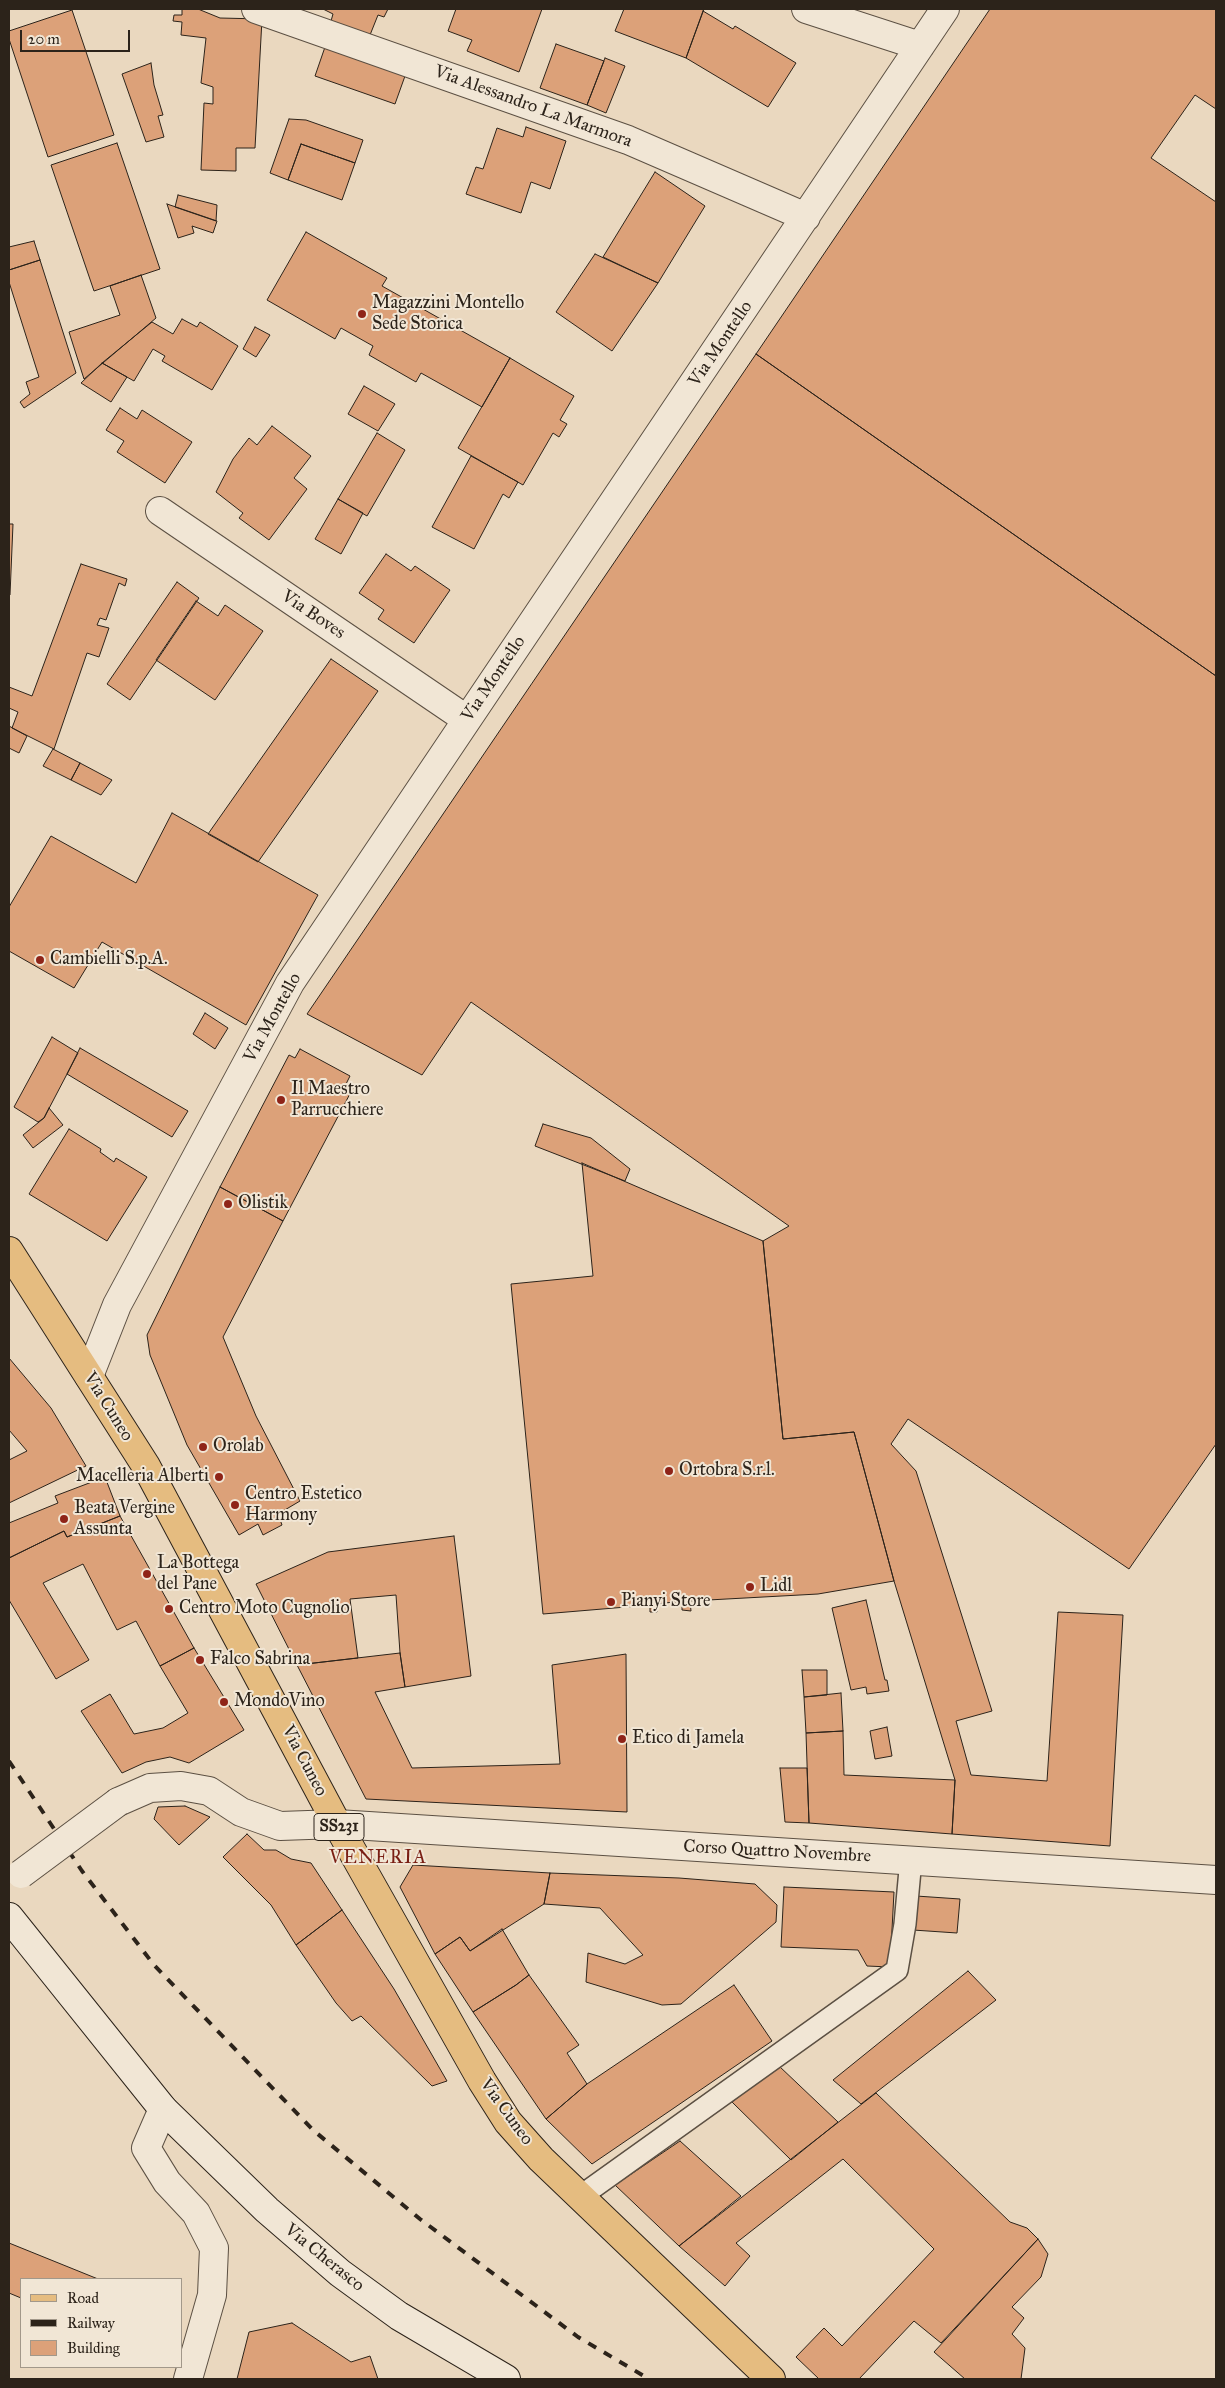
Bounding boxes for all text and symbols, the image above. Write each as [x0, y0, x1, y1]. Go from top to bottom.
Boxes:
scale bar [22, 20, 132, 52]
text: 20 m [28, 30, 60, 48]
street label: Via Alessandro La Marmora [431, 61, 635, 153]
place label: Magazzini Montello Sede Storica [372, 293, 524, 336]
street label: Via Montello [684, 297, 758, 391]
marker: Magazzini Montello Sede Storica [356, 308, 368, 320]
street label: Via Boves [277, 586, 349, 644]
street label: Via Montello [457, 632, 531, 726]
place label: Cambielli S.p.A. [50, 949, 168, 971]
marker: Cambielli S.p.A. [34, 954, 46, 966]
street label: Via Montello [240, 970, 306, 1066]
place label: Il Maestro Parrucchiere [291, 1079, 383, 1122]
marker: Il Maestro Parrucchiere [275, 1094, 287, 1106]
place label: Olistik [238, 1193, 288, 1215]
marker: Olistik [222, 1198, 234, 1210]
street label: Via Cuneo [78, 1369, 138, 1445]
place label: Orolab [213, 1436, 264, 1458]
marker: Orolab [197, 1441, 209, 1453]
place label: Ortobra S.r.l. [679, 1460, 775, 1482]
marker: Ortobra S.r.l. [663, 1465, 675, 1477]
place label: Macelleria Alberti [76, 1466, 209, 1488]
marker: Macelleria Alberti [213, 1471, 225, 1483]
place label: Centro Estetico Harmony [245, 1484, 362, 1526]
place label: Beata Vergine Assunta [74, 1498, 175, 1540]
marker: Centro Estetico Harmony [229, 1499, 241, 1511]
marker: Beata Vergine Assunta [58, 1513, 70, 1525]
place label: La Bottega del Pane [157, 1553, 239, 1596]
marker: La Bottega del Pane [141, 1568, 153, 1580]
place label: Lidl [760, 1576, 792, 1598]
marker: Lidl [744, 1581, 756, 1593]
place label: Pianyi Store [621, 1591, 711, 1613]
marker: Pianyi Store [605, 1596, 617, 1608]
place label: Centro Moto Cugnolio [179, 1598, 350, 1620]
marker: Centro Moto Cugnolio [163, 1603, 175, 1615]
place label: Falco Sabrina [210, 1649, 310, 1671]
marker: Falco Sabrina [194, 1654, 206, 1666]
place label: MondoVino [234, 1691, 325, 1713]
marker: MondoVino [218, 1696, 230, 1708]
street label: Via Cuneo [276, 1722, 332, 1800]
place label: Etico di Jamela [632, 1728, 744, 1750]
marker: Etico di Jamela [616, 1733, 628, 1745]
road number: SS231 [314, 1814, 364, 1840]
street label: Corso Quattro Novembre [683, 1836, 871, 1868]
district label: VENERIA [328, 1847, 428, 1869]
street label: Via Cuneo [475, 2074, 537, 2150]
street label: Via Cherasco [280, 2219, 368, 2297]
legend [20, 2278, 182, 2368]
text: Road [67, 2289, 99, 2307]
text: Railway [67, 2314, 115, 2332]
text: Building [67, 2339, 120, 2357]

